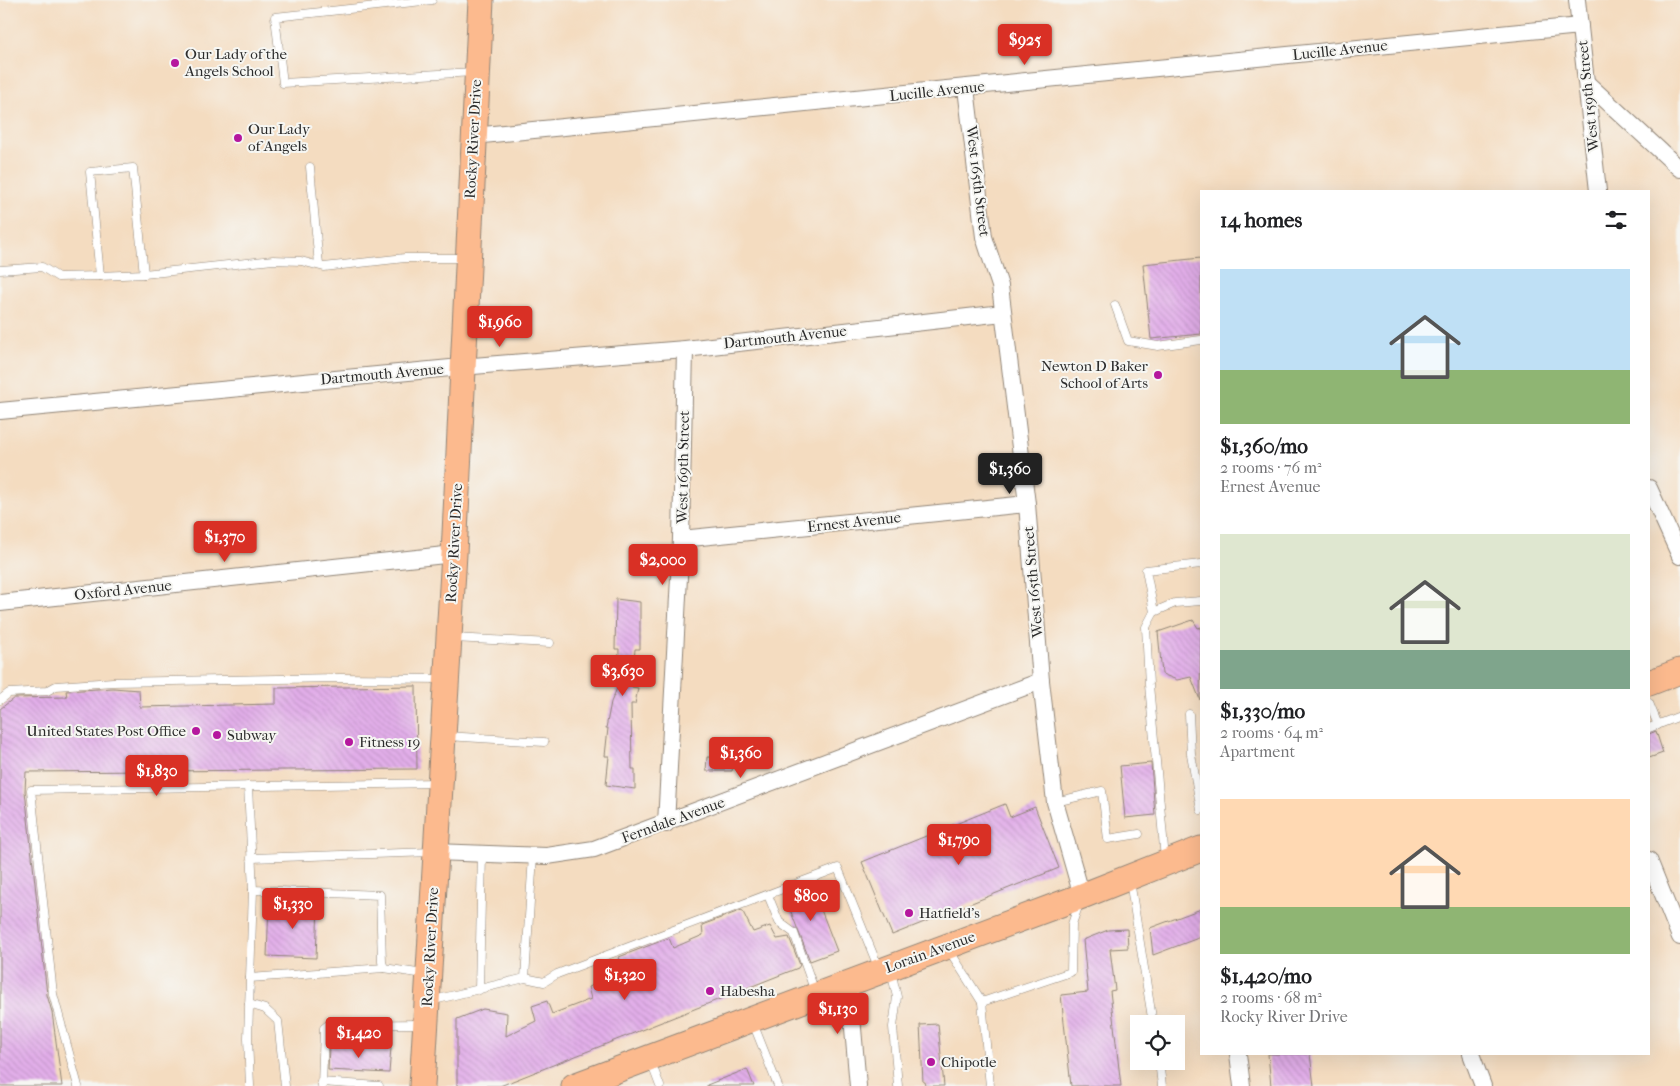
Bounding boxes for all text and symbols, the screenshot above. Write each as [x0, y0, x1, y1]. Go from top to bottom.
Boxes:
pin: $925 [995, 23, 1055, 66]
text: $925 [1009, 30, 1041, 49]
street label: Lucille Avenue [1291, 36, 1389, 64]
street label: West 159th Street [1573, 39, 1603, 153]
place label: Our Lady of the Angels School [184, 45, 288, 80]
marker: Our Lady of the Angels School [169, 57, 181, 69]
street label: Lucille Avenue [888, 77, 986, 105]
street label: Rocky River Drive [461, 78, 485, 199]
place label: Our Lady of Angels [248, 120, 311, 155]
street label: West 165th Street [962, 123, 994, 238]
marker: Our Lady of Angels [232, 132, 244, 144]
icon: filters [1602, 206, 1630, 234]
text: 14 homes [1220, 208, 1302, 232]
icon: home [1380, 302, 1470, 392]
pin: $1,960 [459, 306, 541, 348]
text: $1,960 [478, 312, 522, 331]
street label: Dartmouth Avenue [722, 322, 848, 352]
place label: Newton D Baker School of Arts [1041, 357, 1149, 392]
street label: Dartmouth Avenue [319, 360, 445, 388]
marker: Newton D Baker School of Arts [1152, 369, 1164, 381]
street label: West 169th Street [673, 410, 693, 525]
text: $1,360/mo [1220, 434, 1308, 458]
pin: $1,360 [969, 452, 1051, 495]
text: 2 rooms · 76 m² [1220, 458, 1321, 477]
text: $1,360 [989, 459, 1031, 478]
text: Ernest Avenue [1220, 477, 1320, 496]
street label: Rocky River Drive [442, 482, 466, 603]
street label: Ernest Avenue [806, 508, 902, 536]
pin: $1,370 [184, 520, 266, 563]
street label: West 165th Street [1019, 525, 1047, 639]
text: $1,370 [205, 527, 245, 546]
pin: $2,000 [622, 544, 704, 586]
text: $2,000 [640, 550, 686, 569]
icon: home [1380, 567, 1470, 657]
street label: Oxford Avenue [73, 576, 173, 604]
pin: $3,630 [582, 654, 664, 697]
text: $3,630 [602, 661, 644, 680]
text: $1,330/mo [1220, 699, 1305, 723]
place label: United States Post Office [26, 722, 187, 740]
text: 2 rooms · 64 m² [1220, 723, 1323, 742]
marker: United States Post Office [190, 725, 202, 737]
place label: Subway [227, 726, 277, 744]
marker: Subway [211, 729, 223, 741]
place label: Fitness 19 [359, 733, 420, 751]
marker: Fitness 19 [343, 736, 355, 748]
pin: $1,360 [700, 736, 782, 779]
text: Apartment [1220, 742, 1295, 761]
text: $1,360 [720, 743, 762, 762]
pin: $1,830 [116, 754, 198, 797]
text: $1,830 [136, 761, 178, 780]
street label: Ferndale Avenue [619, 793, 728, 847]
pin: $1,790 [918, 824, 1000, 866]
text: $1,790 [938, 830, 980, 849]
icon: home [1380, 832, 1470, 922]
pin: $800 [781, 880, 841, 922]
street label: Rocky River Drive [418, 886, 442, 1007]
text: $800 [794, 886, 828, 905]
pin: $1,330 [252, 888, 334, 930]
text: $1,330 [273, 894, 313, 913]
place label: Hatfield's [919, 904, 980, 922]
marker: Hatfield's [903, 907, 915, 919]
street label: Lorain Avenue [882, 927, 978, 977]
pin: $1,320 [584, 958, 666, 1001]
text: $1,420/mo [1220, 964, 1312, 988]
text: $1,320 [604, 965, 646, 984]
place label: Habesha [720, 982, 776, 1000]
marker: Habesha [704, 985, 716, 997]
text: 2 rooms · 68 m² [1220, 988, 1322, 1007]
pin: $1,130 [797, 992, 879, 1035]
text: $1,130 [819, 999, 857, 1018]
text: Rocky River Drive [1220, 1007, 1348, 1026]
map controls [1130, 1015, 1185, 1070]
button: locate [1130, 1015, 1185, 1070]
pin: $1,420 [318, 1016, 400, 1059]
text: $1,420 [337, 1023, 381, 1042]
place label: Chipotle [941, 1053, 997, 1071]
marker: Chipotle [925, 1056, 937, 1068]

